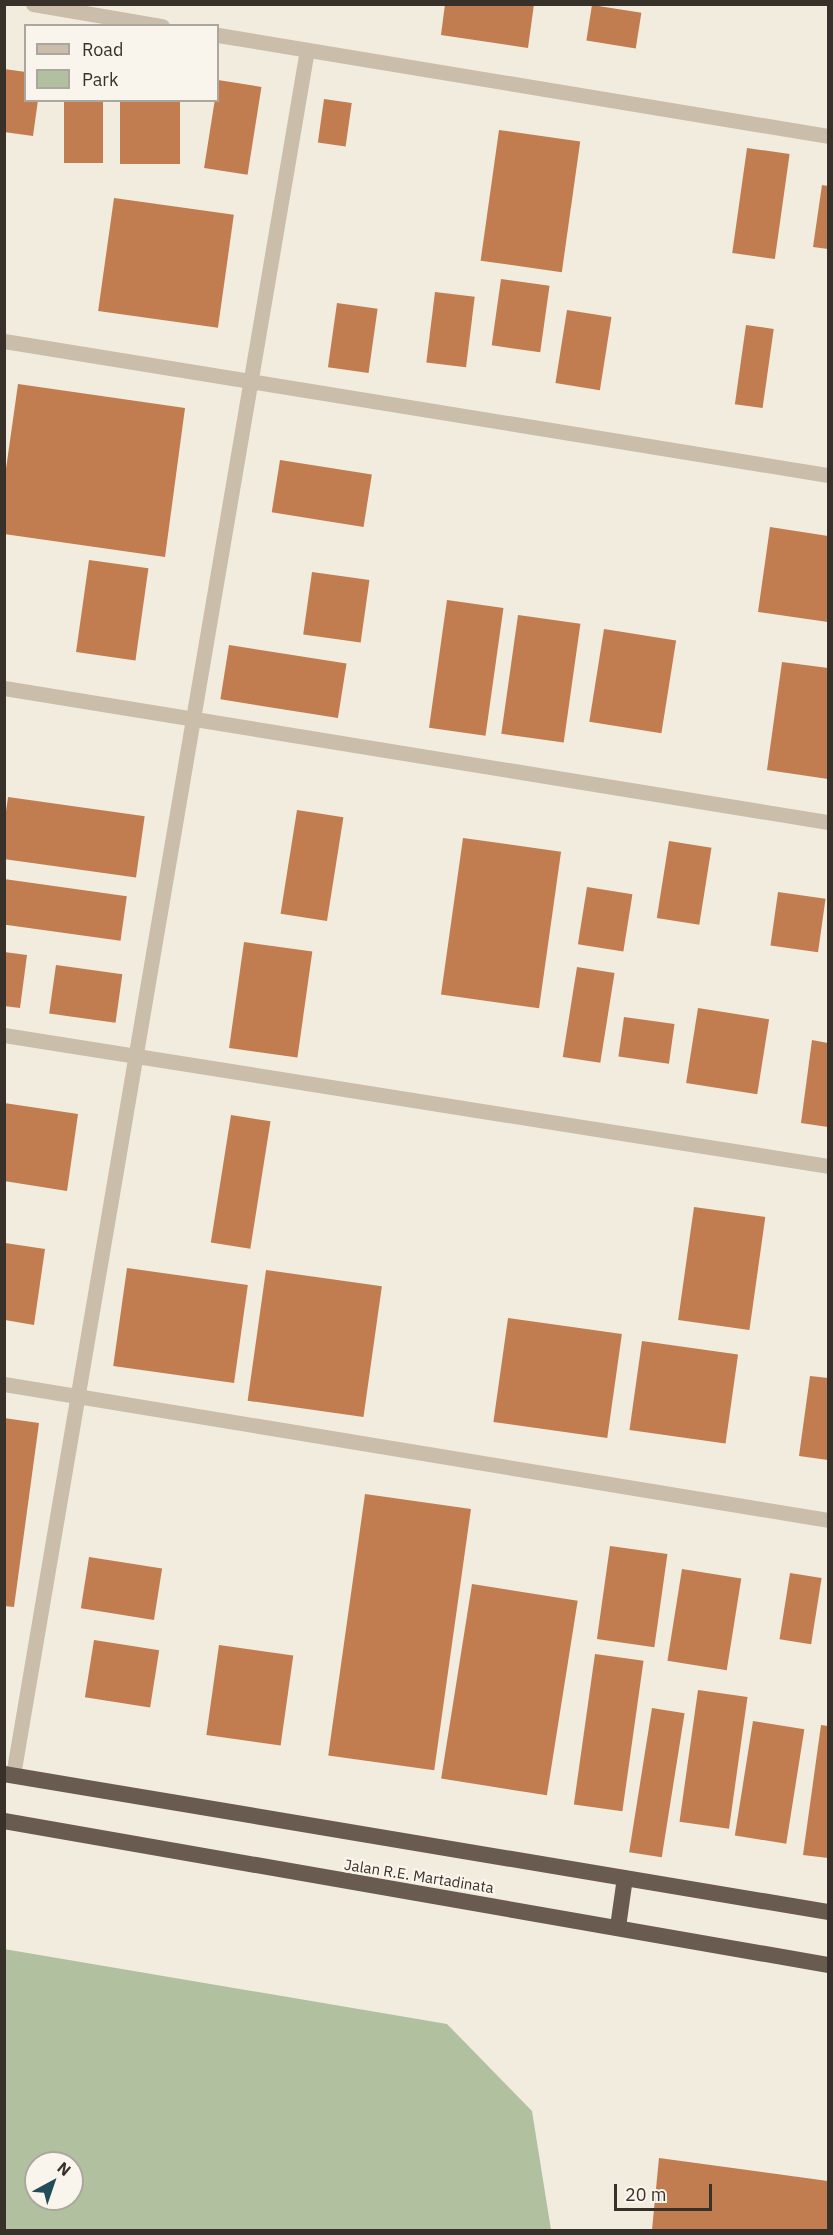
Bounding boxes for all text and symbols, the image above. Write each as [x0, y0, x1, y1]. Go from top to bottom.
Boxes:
legend [24, 24, 219, 102]
text: Road [82, 38, 123, 61]
text: Park [82, 68, 118, 91]
street label: Jalan R.E. Martadinata [343, 1855, 495, 1897]
north arrow [24, 2151, 84, 2211]
text: N [53, 2157, 75, 2180]
scale bar [617, 2172, 714, 2210]
text: 20 m [625, 2183, 667, 2206]

